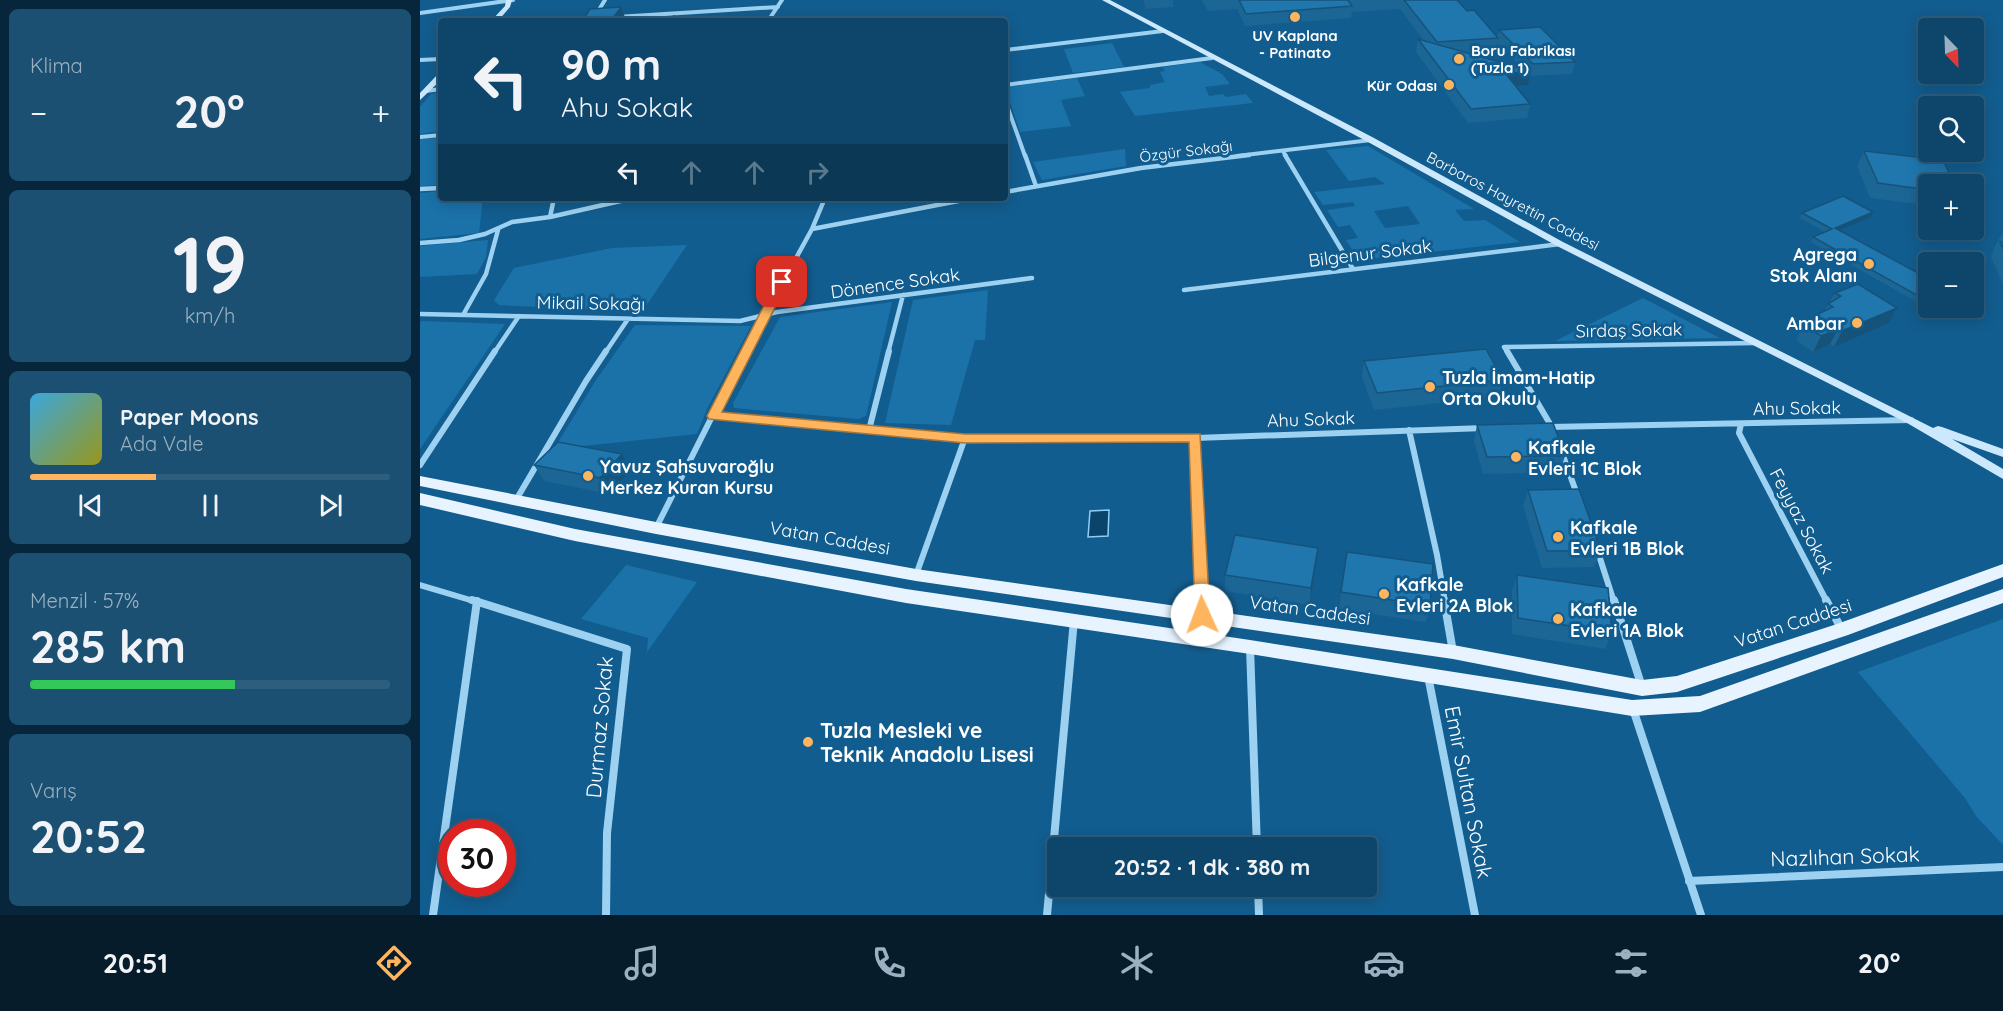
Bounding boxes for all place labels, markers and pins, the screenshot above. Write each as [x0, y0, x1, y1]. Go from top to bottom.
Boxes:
marker: UV Kaplana - Patinato [1288, 10, 1302, 24]
place label: UV Kaplana - Patinato [1252, 26, 1338, 62]
place label: Boru Fabrikası (Tuzla 1) [1471, 41, 1575, 77]
marker: Boru Fabrikası (Tuzla 1) [1452, 52, 1466, 66]
place label: Kür Odası [1367, 76, 1437, 95]
marker: Kür Odası [1442, 78, 1456, 92]
place label: Agrega Stok Alanı [1770, 243, 1857, 287]
pin [756, 256, 807, 307]
marker: Agrega Stok Alanı [1862, 257, 1876, 271]
place label: Ambar [1786, 312, 1845, 335]
marker: Ambar [1850, 316, 1864, 330]
place label: Tuzla İmam-Hatip Orta Okulu [1442, 366, 1595, 410]
marker: Tuzla İmam-Hatip Orta Okulu [1423, 380, 1437, 394]
place label: Kafkale Evleri 1C Blok [1528, 436, 1642, 480]
marker: Kafkale Evleri 1C Blok [1509, 450, 1523, 464]
place label: Yavuz Şahsuvaroğlu Merkez Kuran Kursu [600, 455, 774, 499]
marker: Yavuz Şahsuvaroğlu Merkez Kuran Kursu [581, 469, 595, 483]
place label: Kafkale Evleri 1B Blok [1570, 516, 1684, 560]
marker: Kafkale Evleri 1B Blok [1551, 530, 1565, 544]
place label: Kafkale Evleri 2A Blok [1396, 573, 1513, 617]
marker: Kafkale Evleri 2A Blok [1377, 587, 1391, 601]
place label: Kafkale Evleri 1A Blok [1570, 598, 1684, 642]
marker: Kafkale Evleri 1A Blok [1551, 612, 1565, 626]
place label: Tuzla Mesleki ve Teknik Anadolu Lisesi [820, 717, 1034, 767]
marker: Tuzla Mesleki ve Teknik Anadolu Lisesi [801, 735, 815, 749]

